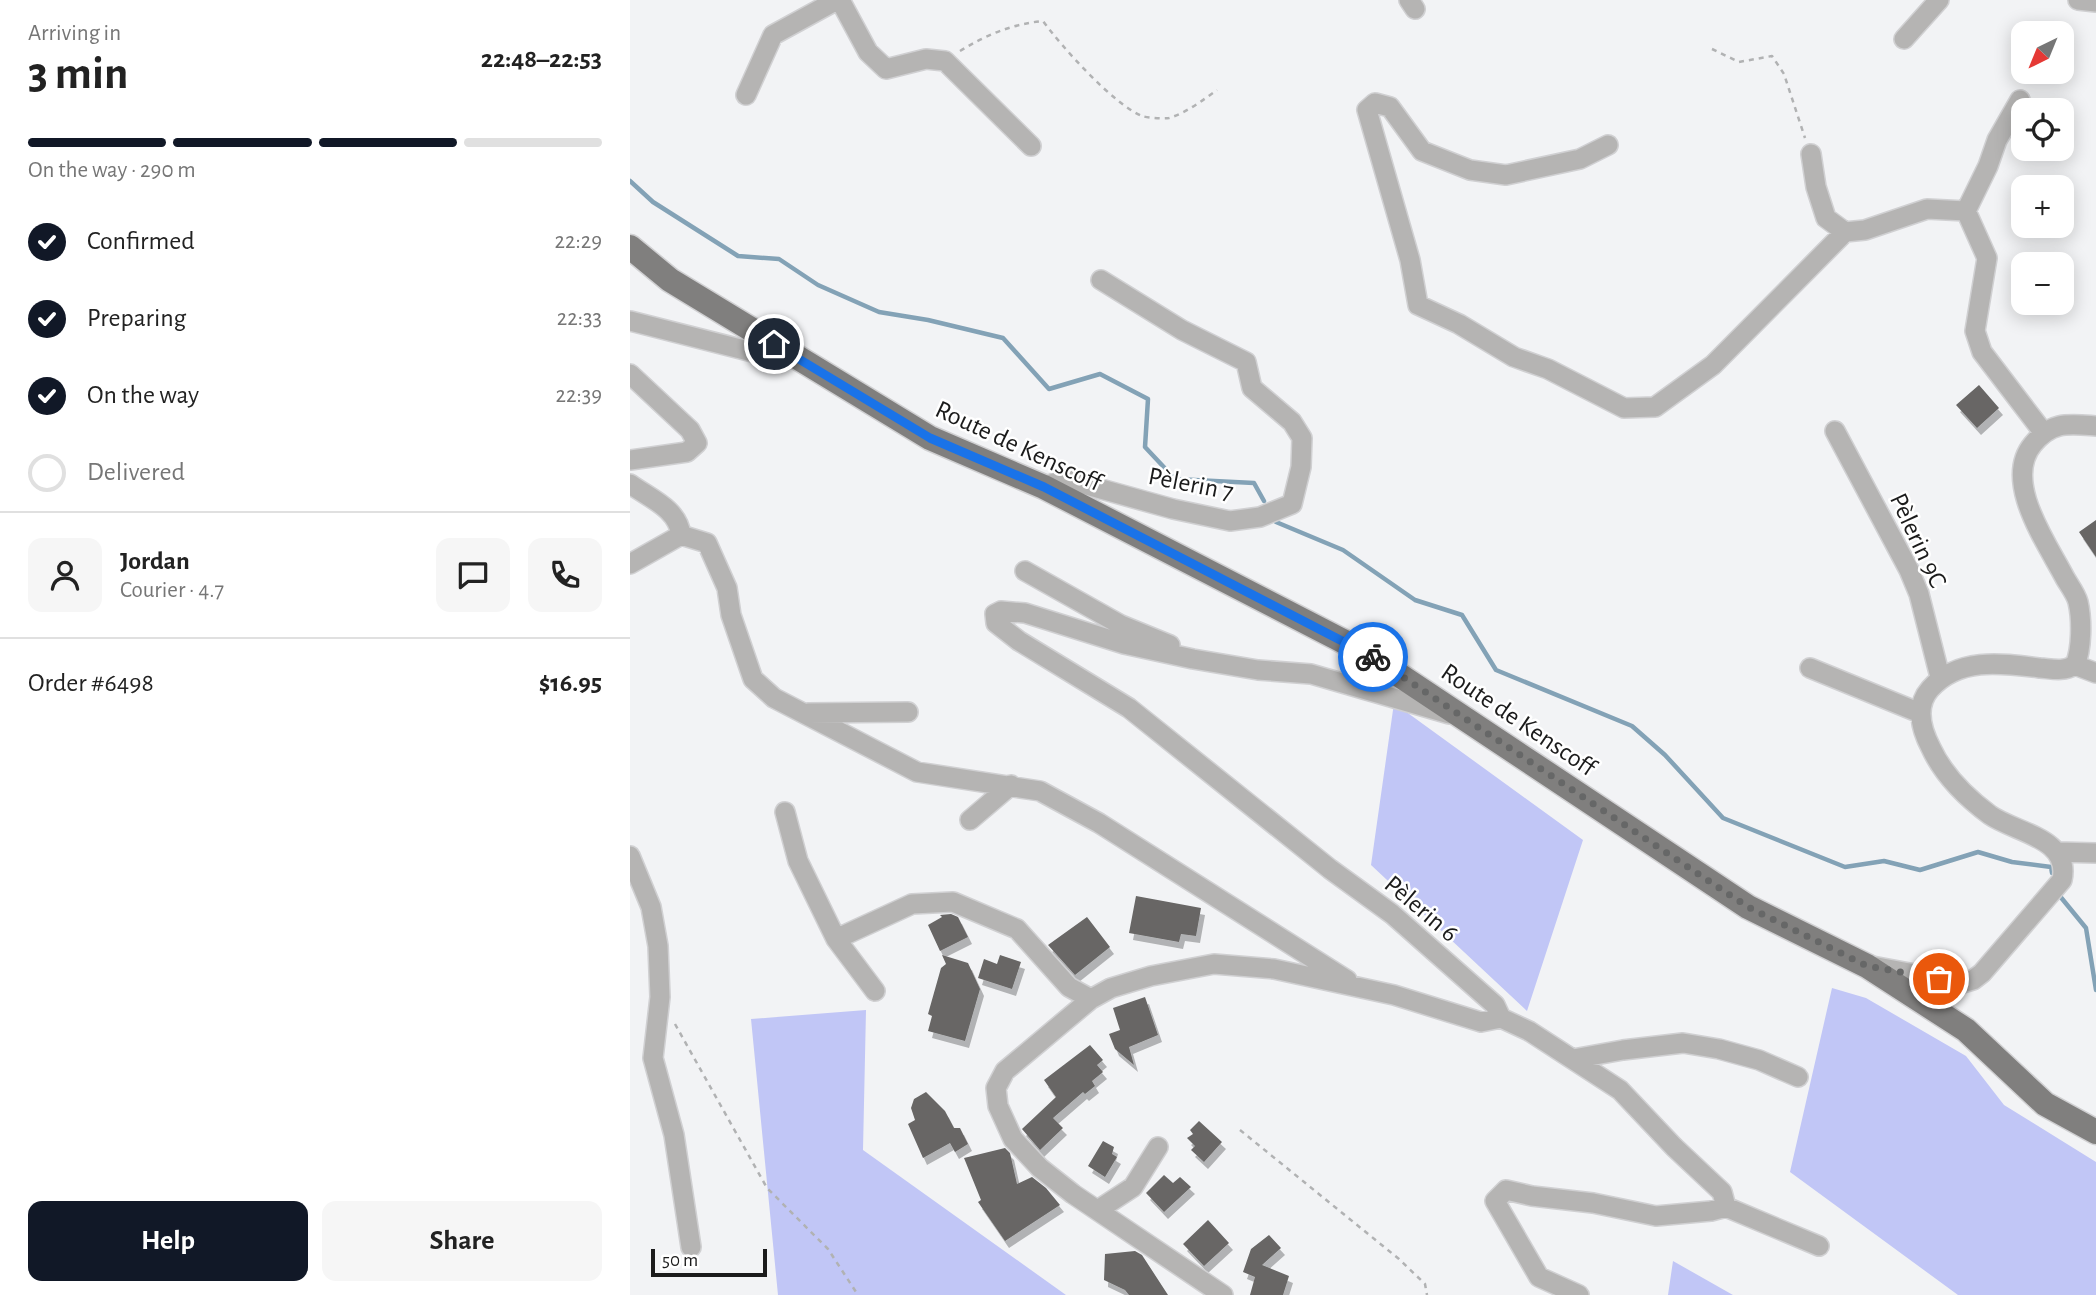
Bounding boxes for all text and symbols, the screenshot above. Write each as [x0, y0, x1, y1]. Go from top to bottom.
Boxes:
north arrow [2011, 21, 2074, 84]
map controls [2011, 21, 2074, 315]
text: Arriving in [28, 22, 121, 45]
text: 22:48–22:53 [481, 46, 602, 72]
text: 3 min [28, 51, 128, 97]
button: locate [2011, 98, 2074, 161]
text: On the way · 290 m [28, 159, 196, 182]
button: + [2011, 175, 2074, 238]
icon: check [28, 223, 66, 261]
text: Confirmed [87, 228, 195, 254]
text: 22:29 [555, 230, 602, 253]
button: − [2011, 252, 2074, 315]
icon: check [28, 300, 66, 338]
text: Preparing [87, 305, 186, 331]
text: 22:33 [557, 307, 602, 330]
pin [744, 314, 804, 374]
icon: home [755, 325, 793, 363]
icon: check [28, 377, 66, 415]
text: On the way [87, 382, 199, 408]
text: 22:39 [556, 384, 602, 407]
street label: Route de Kenscoff [931, 396, 1108, 497]
text: Delivered [87, 459, 185, 485]
street label: Pèlerin 7 [1146, 463, 1236, 505]
street label: Pèlerin 9C [1885, 489, 1951, 592]
button: person [28, 538, 102, 612]
button: chat [436, 538, 510, 612]
button: phone [528, 538, 602, 612]
text: Jordan [120, 548, 190, 574]
text: Courier · 4.7 [120, 579, 224, 602]
courier [1338, 622, 1408, 692]
icon: bike [1354, 638, 1392, 676]
street label: Route de Kenscoff [1437, 659, 1602, 782]
text: Order #6498 [28, 670, 154, 696]
text: $16.95 [539, 670, 602, 696]
street label: Pèlerin 6 [1380, 871, 1463, 947]
pin [1909, 949, 1969, 1009]
icon: bag [1920, 960, 1958, 998]
button: Help [28, 1201, 308, 1281]
button: Share [322, 1201, 602, 1281]
scale bar [651, 1246, 766, 1278]
text: 50 m [662, 1251, 698, 1270]

